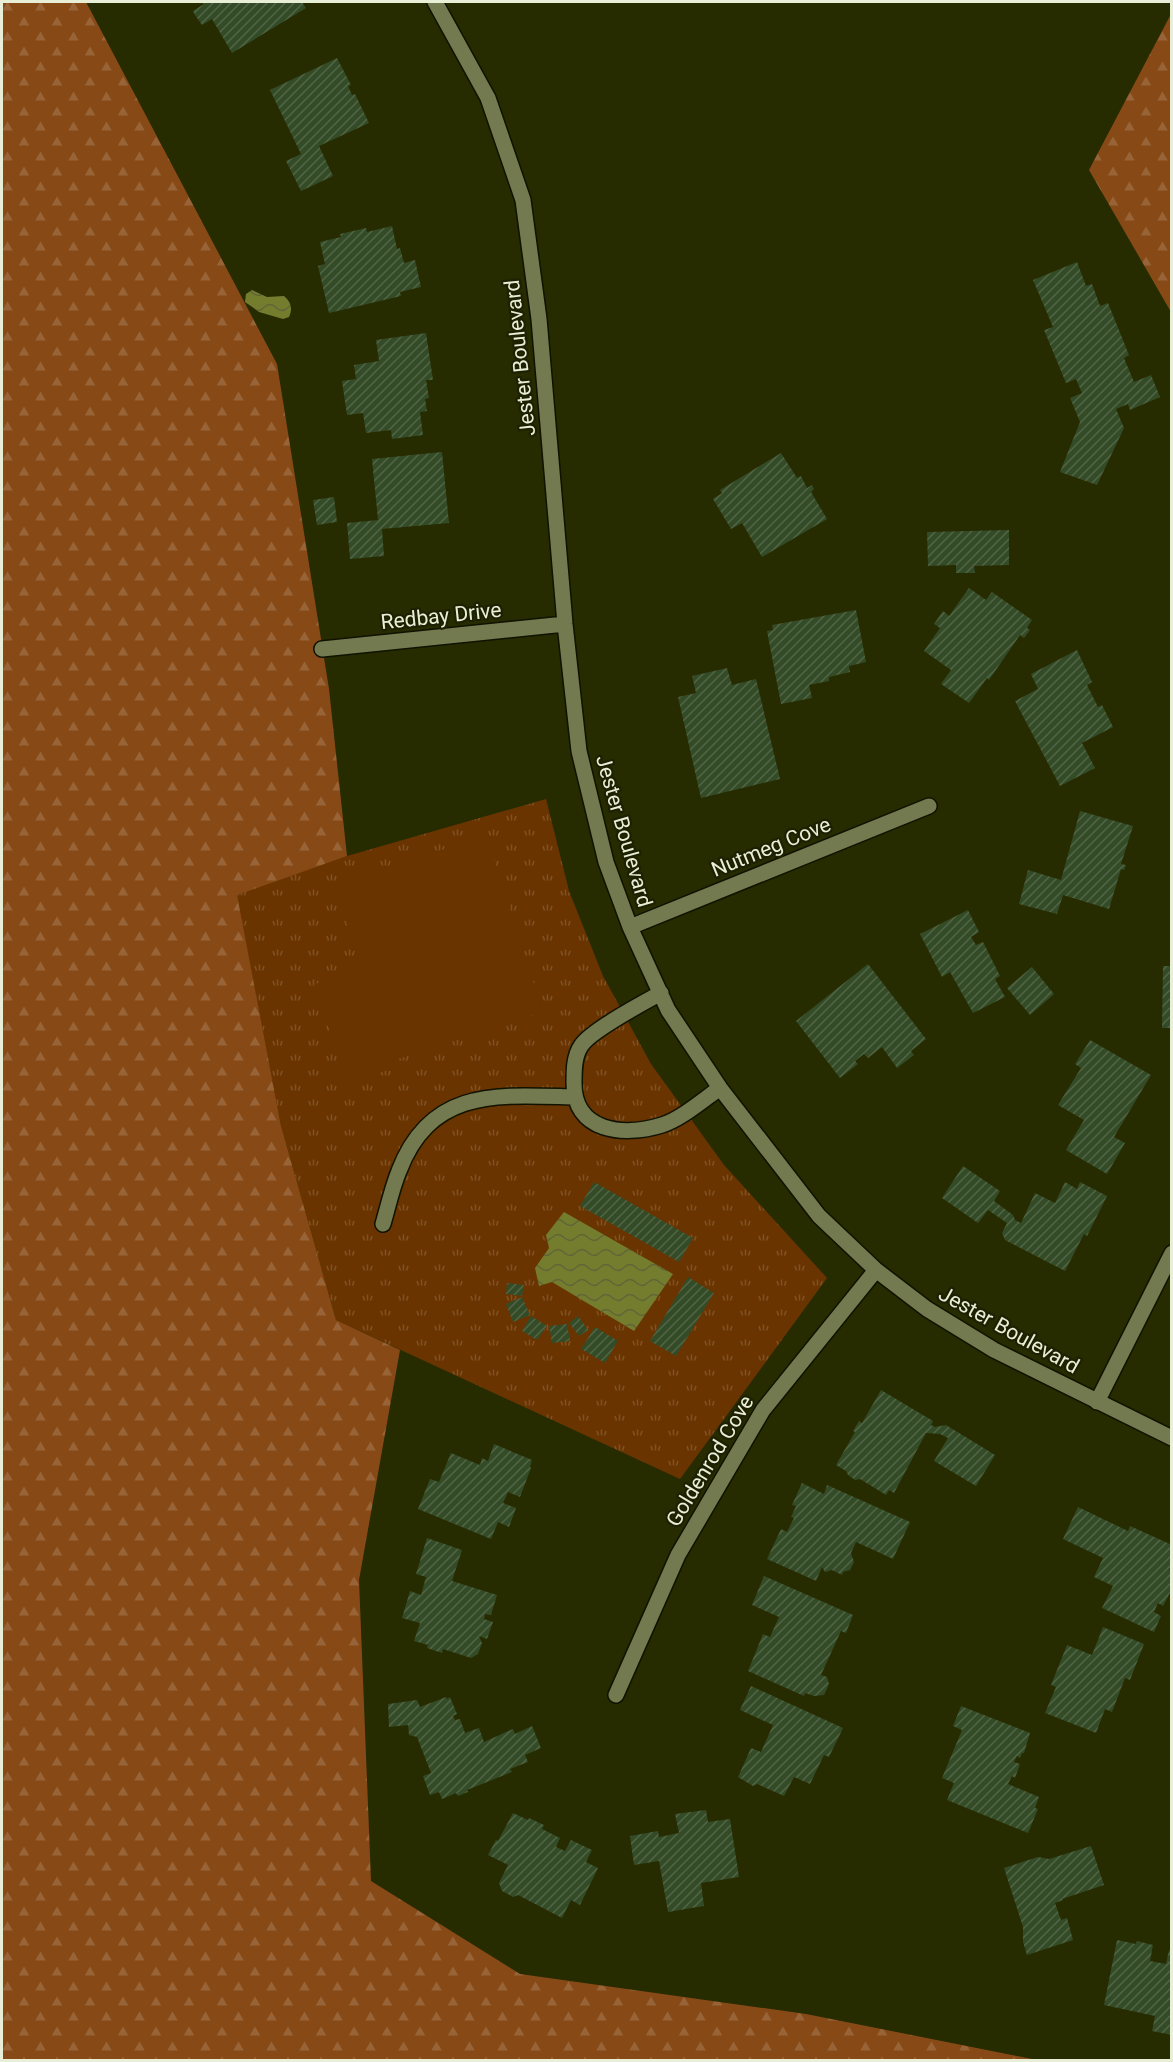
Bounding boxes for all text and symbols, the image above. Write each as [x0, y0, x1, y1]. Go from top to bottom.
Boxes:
street label: Jester Boulevard [500, 279, 540, 437]
street label: Redbay Drive [379, 598, 503, 634]
street label: Jester Boulevard [591, 752, 657, 910]
street label: Nutmeg Cove [708, 812, 834, 882]
street label: Jester Boulevard [935, 1281, 1083, 1379]
street label: Goldenrod Cove [661, 1391, 759, 1531]

